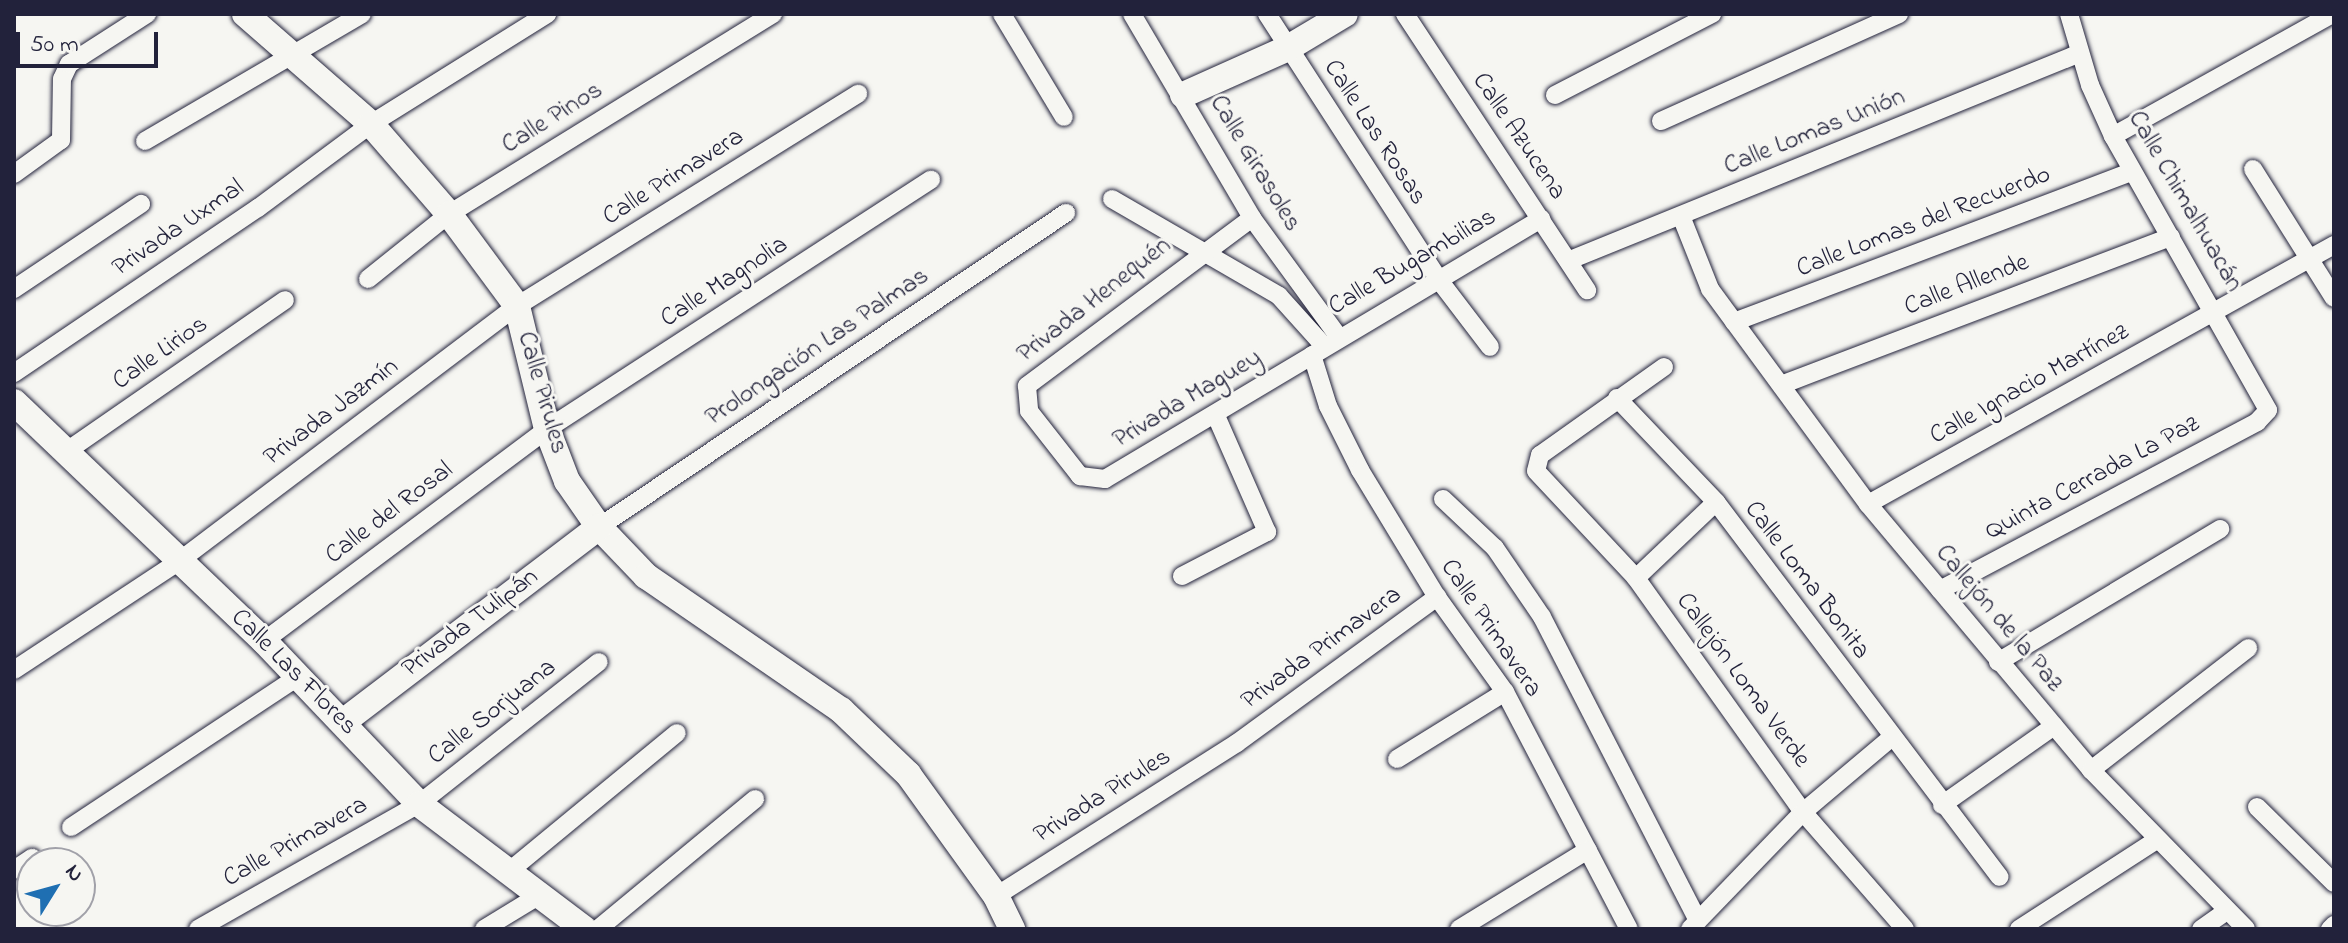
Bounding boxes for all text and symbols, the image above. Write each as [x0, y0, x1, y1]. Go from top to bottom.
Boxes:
scale bar [20, 16, 162, 66]
text: 50 m [30, 28, 79, 63]
street label: Calle Las Rosas [1315, 54, 1433, 212]
street label: Calle Azucena [1464, 67, 1572, 207]
street label: Calle Pinos [497, 76, 609, 162]
street label: Calle Lomas Unión [1720, 82, 1910, 184]
street label: Calle Girasoles [1201, 90, 1307, 238]
street label: Calle Chimalhuacán [2120, 106, 2248, 298]
street label: Calle Primavera [598, 122, 750, 234]
street label: Calle Lomas del Recuerdo [1793, 160, 2055, 286]
street label: Privada Uxmal [107, 174, 251, 284]
street label: Calle Bugambilias [1324, 202, 1502, 324]
street label: Calle Magnolia [656, 230, 794, 336]
street label: Privada Henequén [1012, 231, 1178, 371]
street label: Calle Allende [1900, 248, 2034, 324]
street label: Prolongación Las Palmas [700, 262, 936, 434]
street label: Calle Lirios [107, 310, 215, 398]
street label: Calle Ignacio Martínez [1925, 317, 2135, 453]
street label: Calle Pirules [509, 328, 573, 458]
street label: Privada Maguey [1108, 343, 1268, 457]
street label: Privada Jazmín [258, 352, 406, 474]
street label: Quinta Cerrada La Paz [1981, 409, 2205, 549]
street label: Calle del Rosal [320, 456, 460, 572]
street label: Calle Loma Bonita [1736, 496, 1876, 666]
street label: Callejón de la Paz [1927, 539, 2069, 699]
street label: Calle Primavera [1432, 554, 1548, 704]
street label: Privada Tulipán [397, 563, 545, 685]
street label: Privada Primavera [1236, 580, 1408, 718]
street label: Callejón Loma Verde [1668, 587, 1816, 775]
street label: Calle Las Flores [223, 603, 363, 743]
street label: Calle Sorjuana [423, 653, 563, 773]
street label: Privada Pirules [1029, 743, 1177, 851]
street label: Calle Primavera [218, 791, 374, 895]
north arrow [16, 847, 96, 927]
text: N [56, 858, 91, 889]

